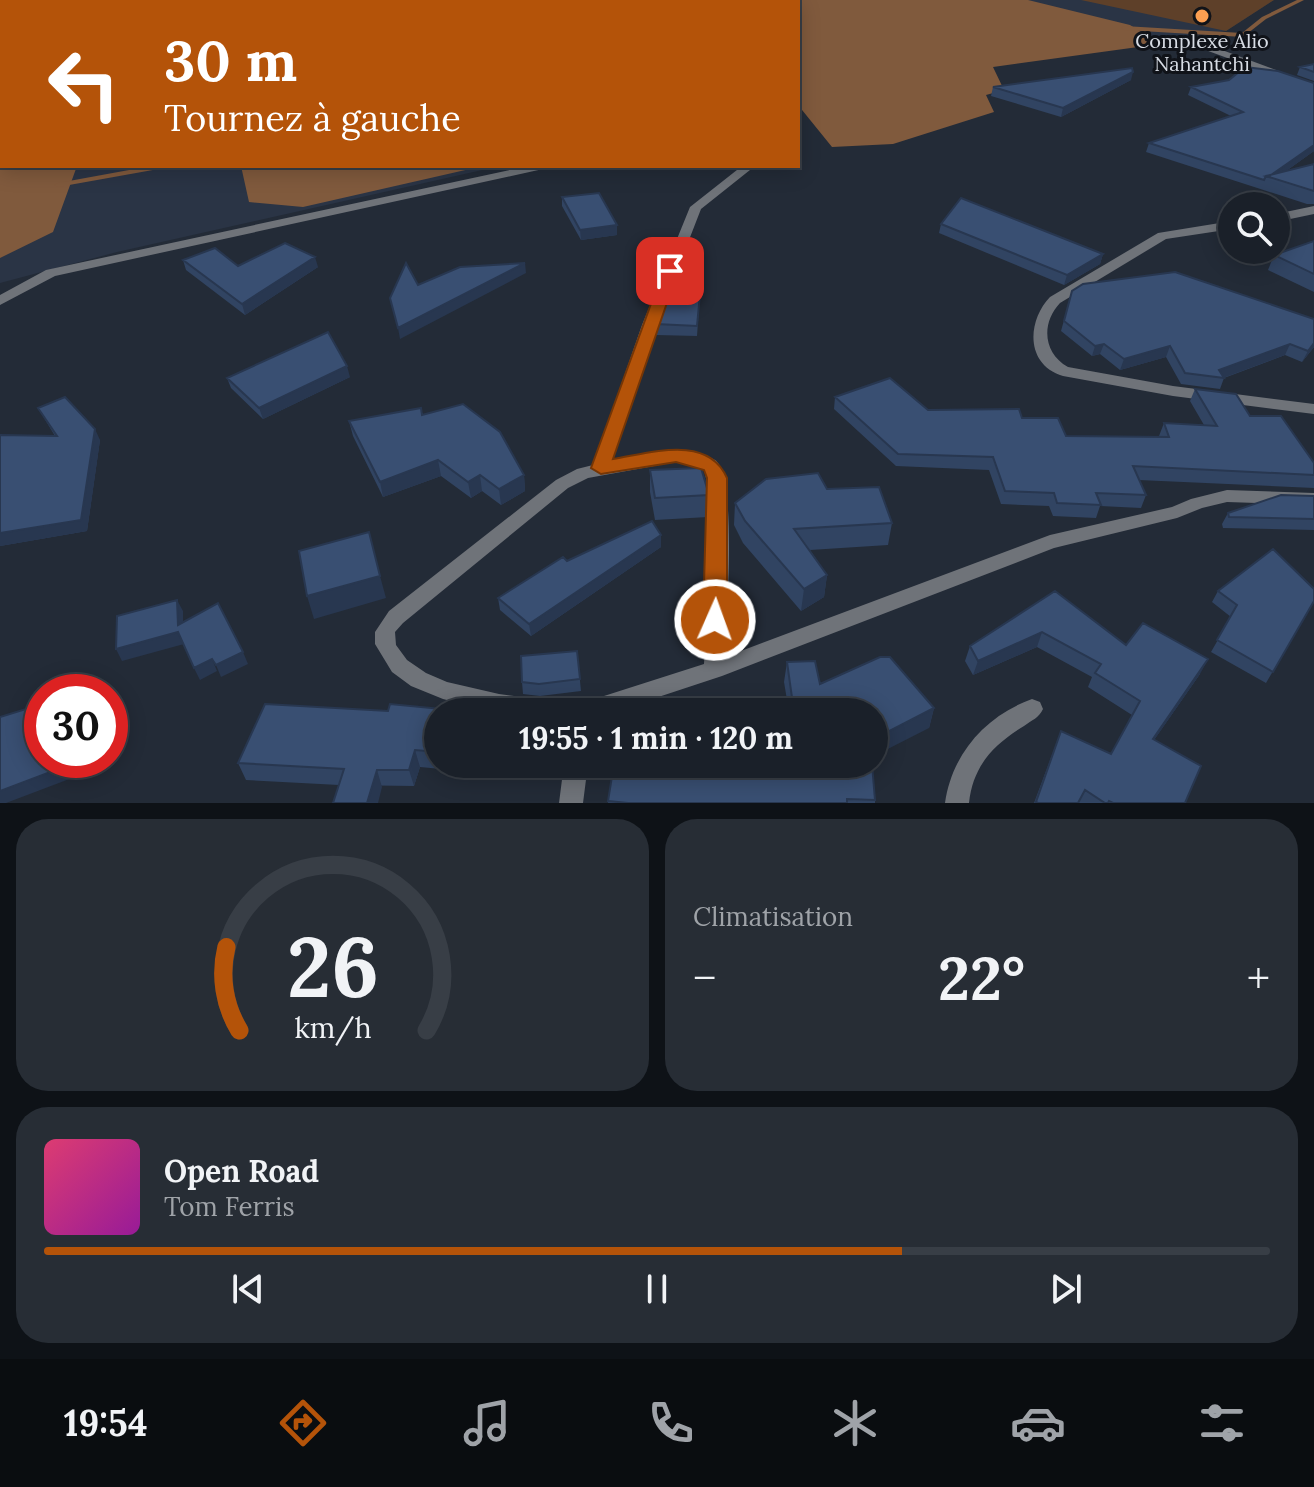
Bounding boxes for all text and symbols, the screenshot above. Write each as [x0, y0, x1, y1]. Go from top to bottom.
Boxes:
marker: Complexe Alio Nahantchi [1193, 7, 1211, 25]
text: 30 m [164, 25, 297, 96]
place label: Complexe Alio Nahantchi [1135, 28, 1269, 76]
icon: left [32, 32, 136, 136]
text: Tournez à gauche [164, 95, 461, 141]
map controls [1218, 192, 1290, 264]
button: search [1218, 192, 1290, 264]
pin [636, 237, 704, 305]
icon: arrive [648, 249, 692, 293]
position arrow [673, 578, 757, 662]
speed limit sign: 30 [24, 674, 128, 778]
text: 19:55 · 1 min · 120 m [519, 719, 793, 757]
text: Climatisation [693, 900, 853, 933]
text: 26 [286, 913, 379, 1020]
text: 22° [938, 940, 1025, 1016]
text: − [693, 950, 716, 1006]
text: + [1247, 950, 1270, 1006]
text: km/h [294, 1009, 371, 1046]
text: Open Road [164, 1152, 319, 1190]
text: Tom Ferris [164, 1190, 294, 1223]
icon: previous [226, 1267, 270, 1311]
icon: pause [635, 1267, 679, 1311]
icon: next [1044, 1267, 1088, 1311]
icon: directions [275, 1395, 331, 1451]
icon: music [459, 1395, 515, 1451]
icon: phone [643, 1395, 699, 1451]
icon: climate [827, 1395, 883, 1451]
icon: car [1010, 1395, 1066, 1451]
icon: filters [1194, 1395, 1250, 1451]
text: 19:54 [64, 1400, 148, 1446]

